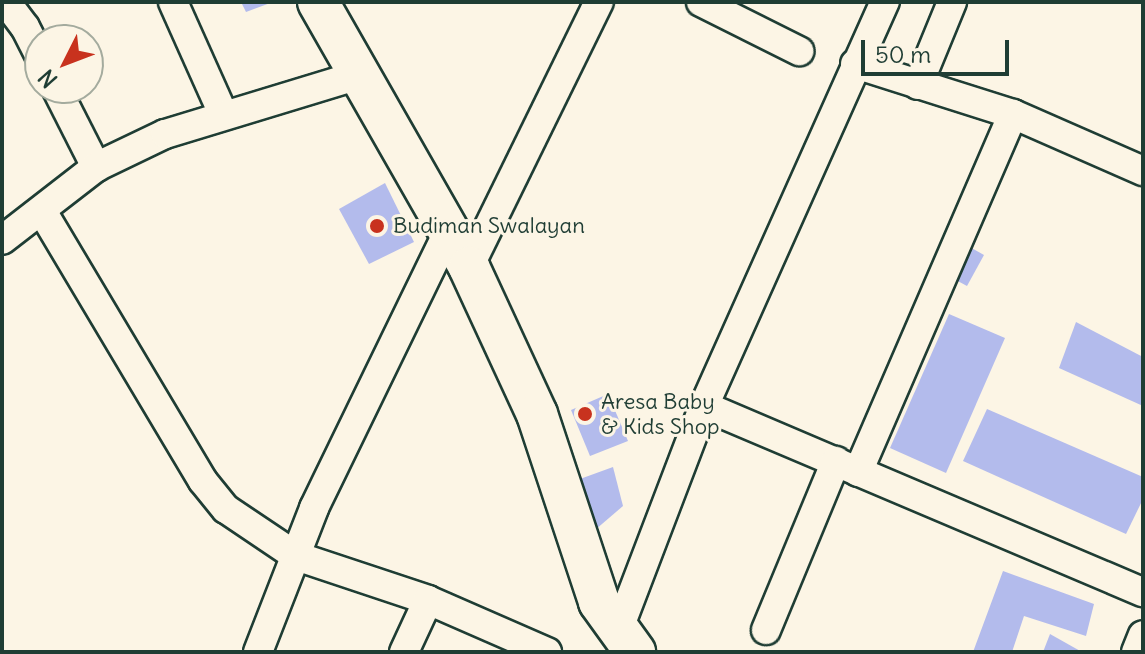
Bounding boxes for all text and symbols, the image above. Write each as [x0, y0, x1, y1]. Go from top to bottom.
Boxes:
north arrow [24, 24, 104, 104]
scale bar [865, 24, 1013, 74]
text: 50 m [875, 39, 931, 69]
text: N [32, 64, 63, 94]
place label: Budiman Swalayan [393, 213, 585, 239]
marker: Budiman Swalayan [368, 217, 386, 235]
place label: Aresa Baby & Kids Shop [601, 388, 720, 440]
marker: Aresa Baby & Kids Shop [576, 405, 594, 423]

